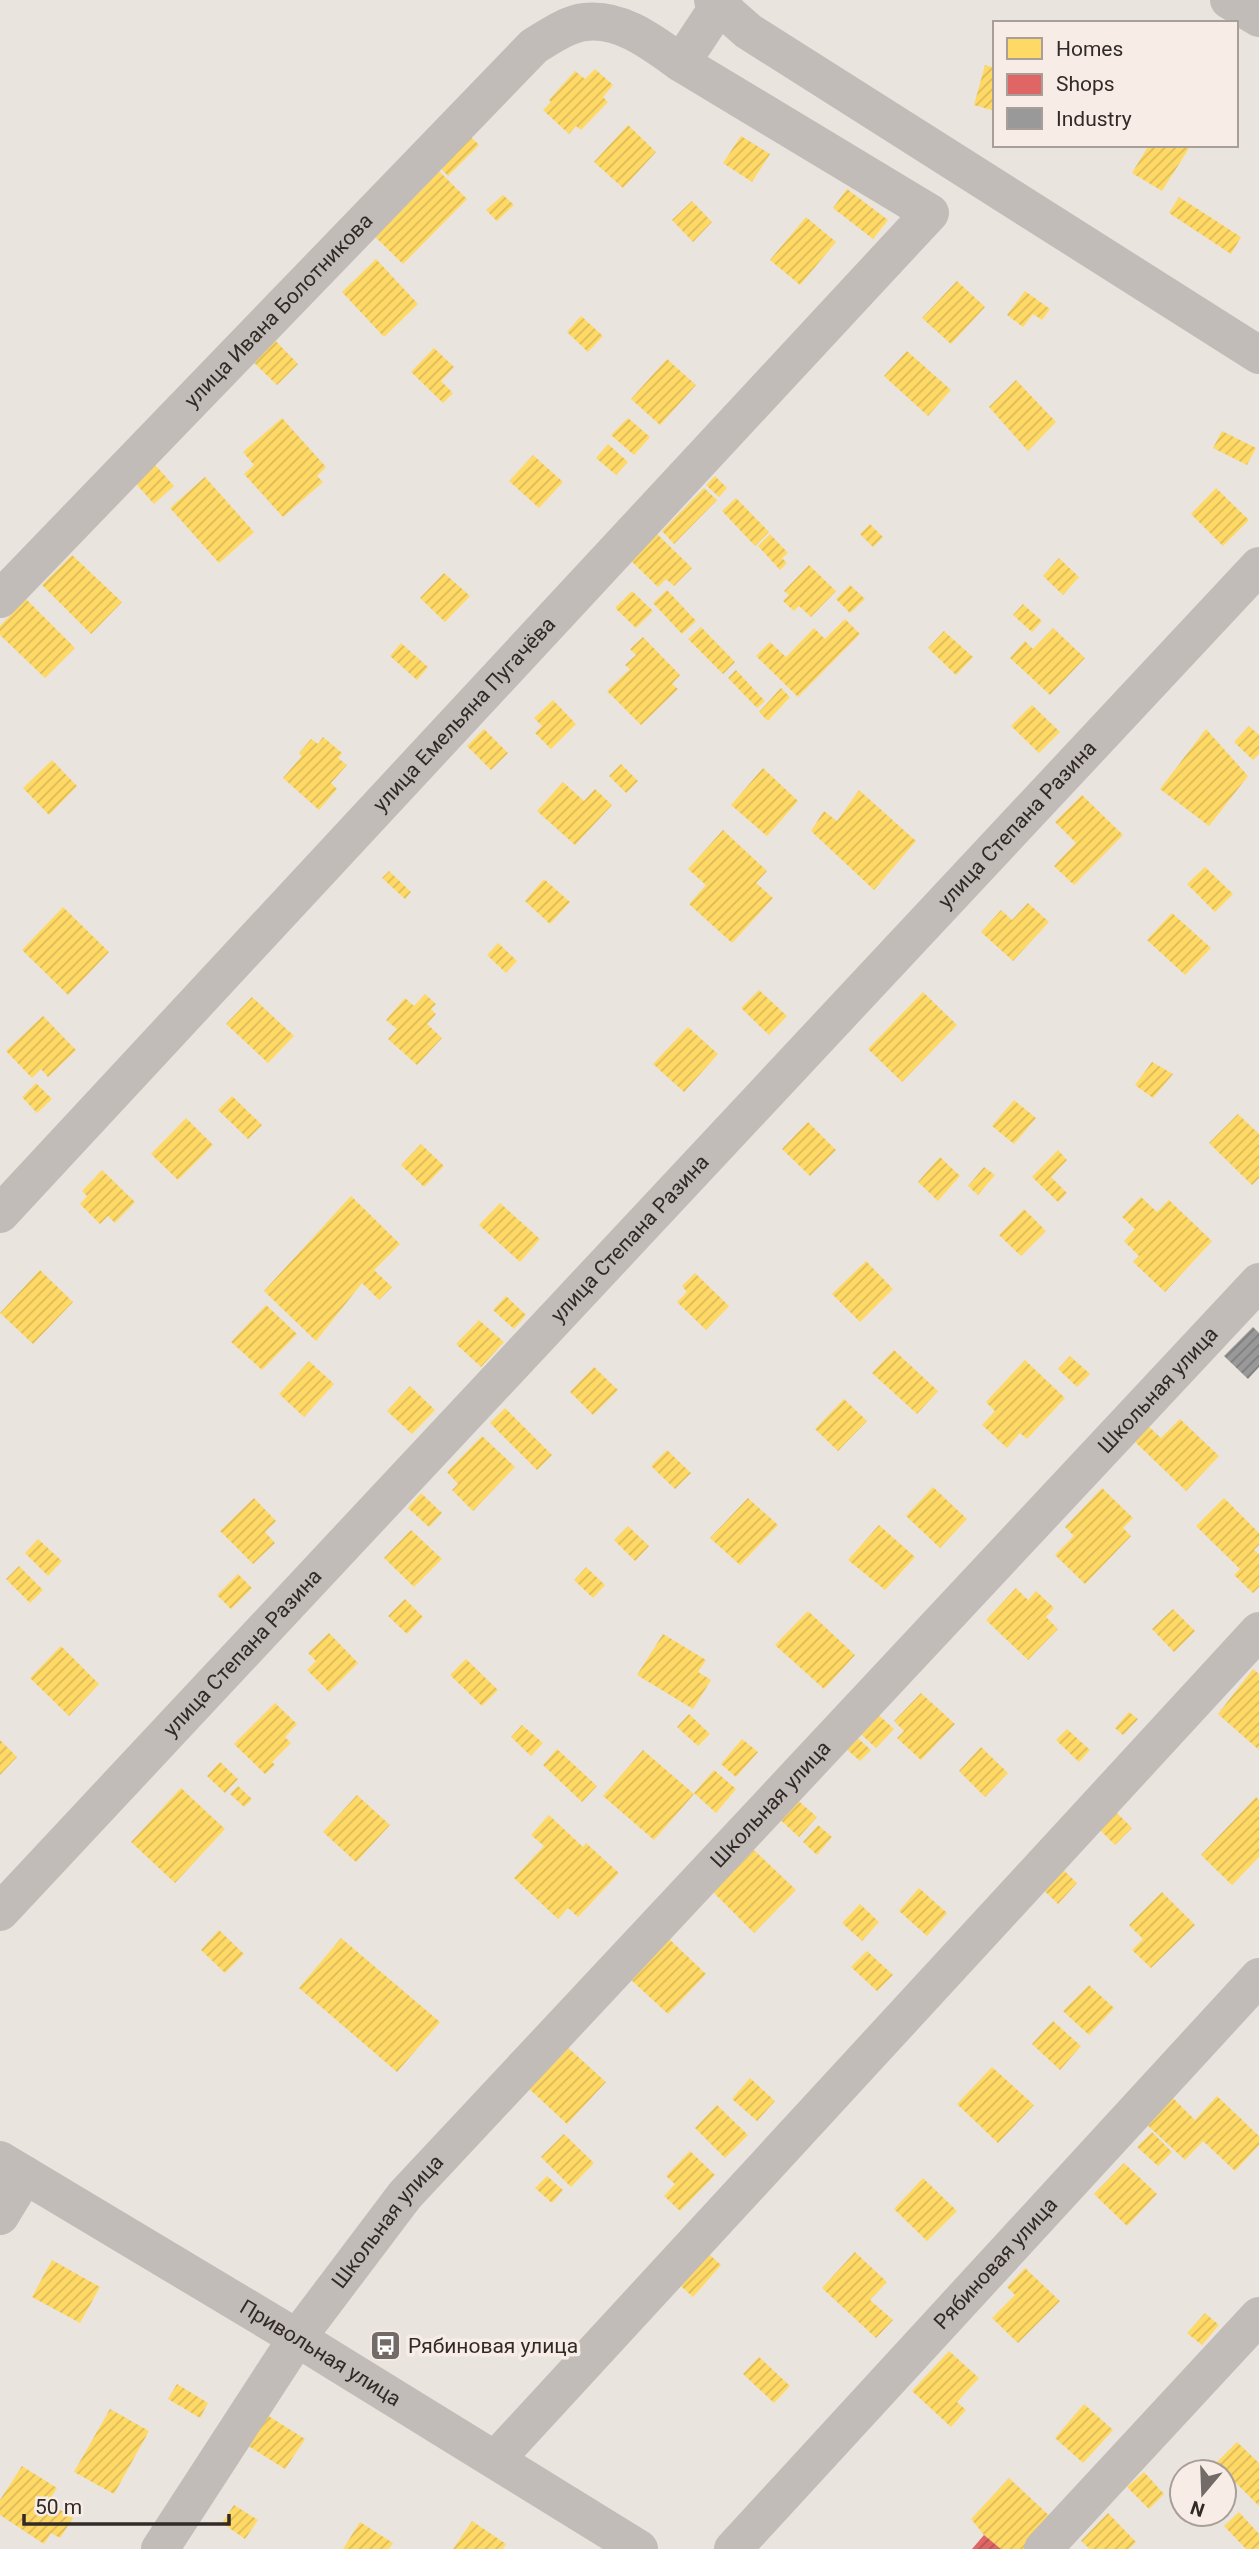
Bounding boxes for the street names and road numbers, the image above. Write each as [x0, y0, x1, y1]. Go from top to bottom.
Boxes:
street label: улица Ивана Болотникова [180, 209, 377, 412]
street label: улица Емельяна Пугачёва [368, 612, 560, 817]
street label: улица Степана Разина [933, 736, 1101, 913]
street label: улица Степана Разина [546, 1150, 714, 1327]
street label: Школьная улица [1093, 1322, 1223, 1458]
street label: улица Степана Разина [159, 1564, 327, 1741]
street label: Школьная улица [706, 1736, 835, 1872]
street label: Школьная улица [327, 2150, 448, 2293]
street label: Рябиновая улица [929, 2193, 1062, 2334]
street label: Привольная улица [236, 2295, 405, 2411]

